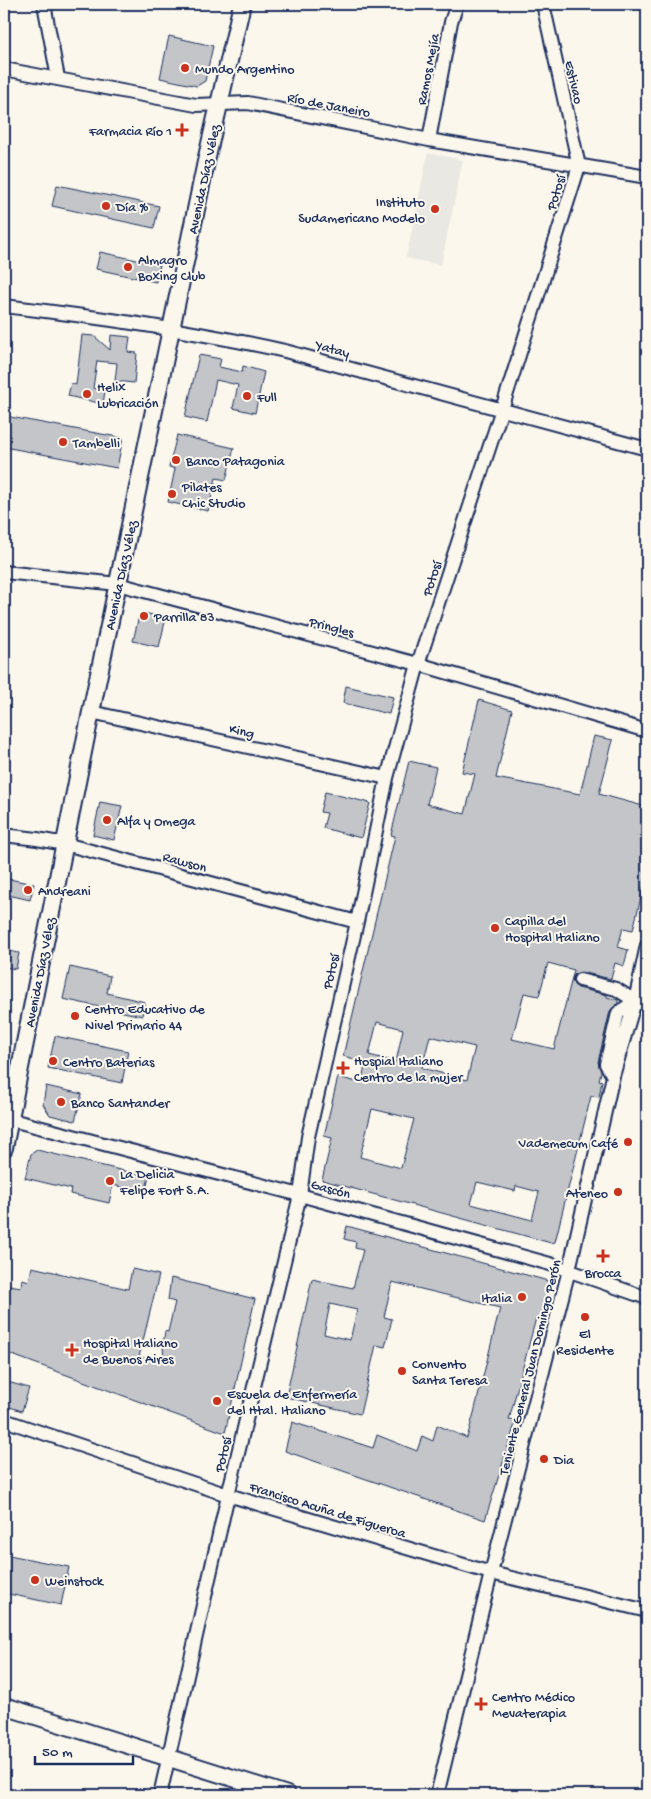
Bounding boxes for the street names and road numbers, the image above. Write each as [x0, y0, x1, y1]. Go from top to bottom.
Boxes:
street label: Ramos Mejía [414, 31, 445, 107]
street label: Estivao [559, 59, 586, 106]
street label: Río de Janeiro [286, 90, 371, 123]
street label: Avenida Díaz Vélez [186, 122, 226, 236]
street label: Potosí [544, 172, 571, 213]
street label: Yatay [311, 337, 351, 363]
street label: Avenida Díaz Vélez [103, 518, 143, 632]
street label: Potosí [419, 558, 447, 600]
street label: Pringles [306, 614, 356, 643]
street label: King [227, 721, 256, 744]
street label: Rawson [160, 849, 209, 878]
street label: Avenida Díaz Vélez [22, 915, 61, 1029]
street label: Potosí [320, 951, 345, 992]
street label: Gascón [309, 1177, 352, 1204]
street label: Teniente General Juan Domingo Perón [496, 1258, 567, 1478]
street label: Potosí [212, 1434, 237, 1475]
street label: Francisco Acuña de Figueroa [246, 1479, 409, 1544]

